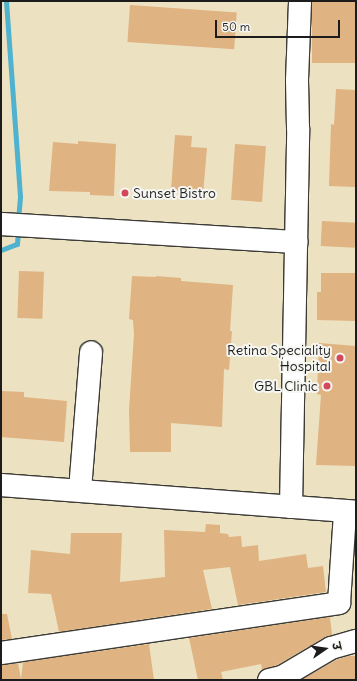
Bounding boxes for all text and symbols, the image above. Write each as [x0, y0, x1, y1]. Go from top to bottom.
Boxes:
scale bar [217, 12, 342, 38]
text: 50 m [222, 19, 250, 34]
place label: Sunset Bistro [133, 185, 216, 201]
marker: Sunset Bistro [120, 188, 130, 198]
place label: Retina Speciality Hospital [227, 342, 331, 374]
marker: Retina Speciality Hospital [334, 352, 346, 364]
place label: GBL Clinic [254, 378, 318, 394]
marker: GBL Clinic [321, 380, 333, 392]
north arrow [305, 629, 345, 669]
text: उ [329, 641, 344, 651]

